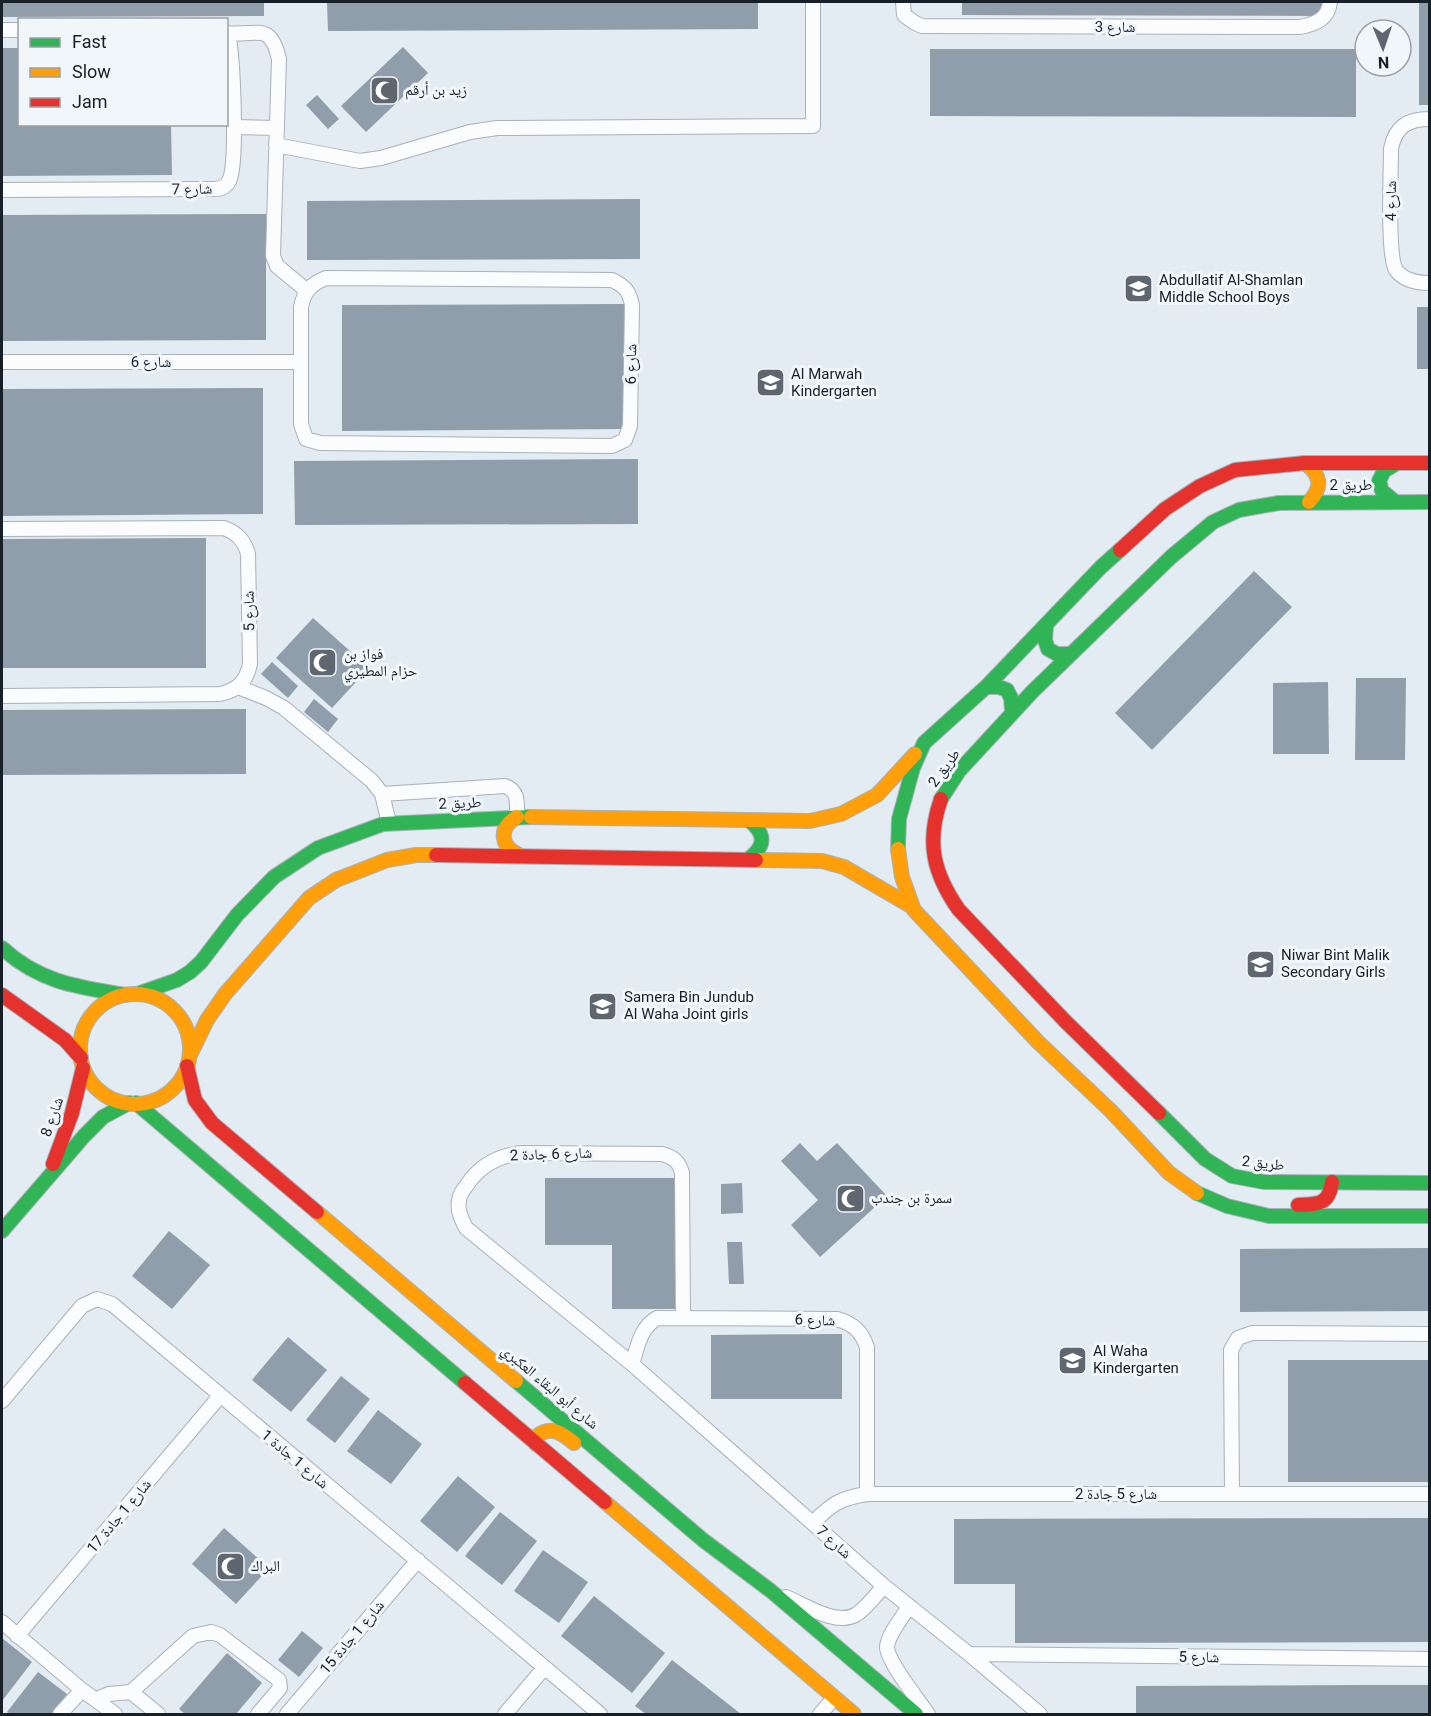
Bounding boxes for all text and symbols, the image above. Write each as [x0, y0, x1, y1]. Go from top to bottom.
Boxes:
legend [18, 18, 228, 126]
street label: شارع 3 [1095, 18, 1135, 37]
north arrow [1353, 18, 1413, 78]
text: Fast [72, 31, 107, 52]
text: N [1378, 53, 1389, 72]
text: Slow [72, 61, 111, 82]
mosque icon: زيد بن أرقم [368, 74, 400, 106]
place label: زيد بن أرقم [405, 81, 467, 100]
text: Jam [72, 91, 108, 112]
street label: شارع 7 [172, 180, 213, 199]
street label: شارع 4 [1382, 181, 1401, 221]
place label: Abdullatif Al-Shamlan Middle School Boys [1159, 271, 1303, 306]
school or university icon: Abdullatif Al-Shamlan Middle School Boys [1122, 273, 1154, 305]
street label: شارع 6 [622, 343, 641, 385]
street label: شارع 6 [131, 353, 171, 372]
place label: Al Marwah Kindergarten [791, 365, 877, 400]
school or university icon: Al Marwah Kindergarten [754, 367, 786, 399]
street label: طريق 2 [1330, 476, 1373, 495]
street label: شارع 5 [240, 590, 259, 631]
place label: فواز بن حزام المطيري [344, 645, 418, 683]
mosque icon: فواز بن حزام المطيري [307, 647, 339, 679]
street label: طريق 2 [924, 745, 965, 791]
street label: طريق 2 [438, 793, 482, 814]
place label: Niwar Bint Malik Secondary Girls [1281, 946, 1390, 981]
school or university icon: Niwar Bint Malik Secondary Girls [1244, 948, 1276, 980]
place label: Samera Bin Jundub Al Waha Joint girls [624, 988, 754, 1023]
school or university icon: Samera Bin Jundub Al Waha Joint girls [587, 990, 619, 1022]
street label: شارع 8 [37, 1095, 68, 1139]
street label: شارع 6 جادة 2 [510, 1144, 593, 1165]
street label: طريق 2 [1241, 1152, 1285, 1175]
mosque icon: سمرة بن جندب [834, 1182, 866, 1214]
place label: سمرة بن جندب [871, 1189, 952, 1208]
street label: شارع 6 [794, 1310, 836, 1331]
street label: شارع أبو البقاء العكبري [496, 1341, 602, 1435]
place label: Al Waha Kindergarten [1093, 1342, 1179, 1377]
school or university icon: Al Waha Kindergarten [1056, 1344, 1088, 1376]
street label: شارع 1 جادة 1 [257, 1426, 332, 1493]
street label: شارع 1 جادة 17 [83, 1475, 156, 1557]
street label: شارع 5 جادة 2 [1075, 1485, 1157, 1504]
street label: شارع 7 [812, 1522, 855, 1563]
mosque icon: البراك [214, 1550, 246, 1582]
place label: البراك [251, 1557, 280, 1575]
street label: شارع 1 جادة 15 [316, 1596, 389, 1678]
street label: شارع 5 [1178, 1648, 1220, 1667]

